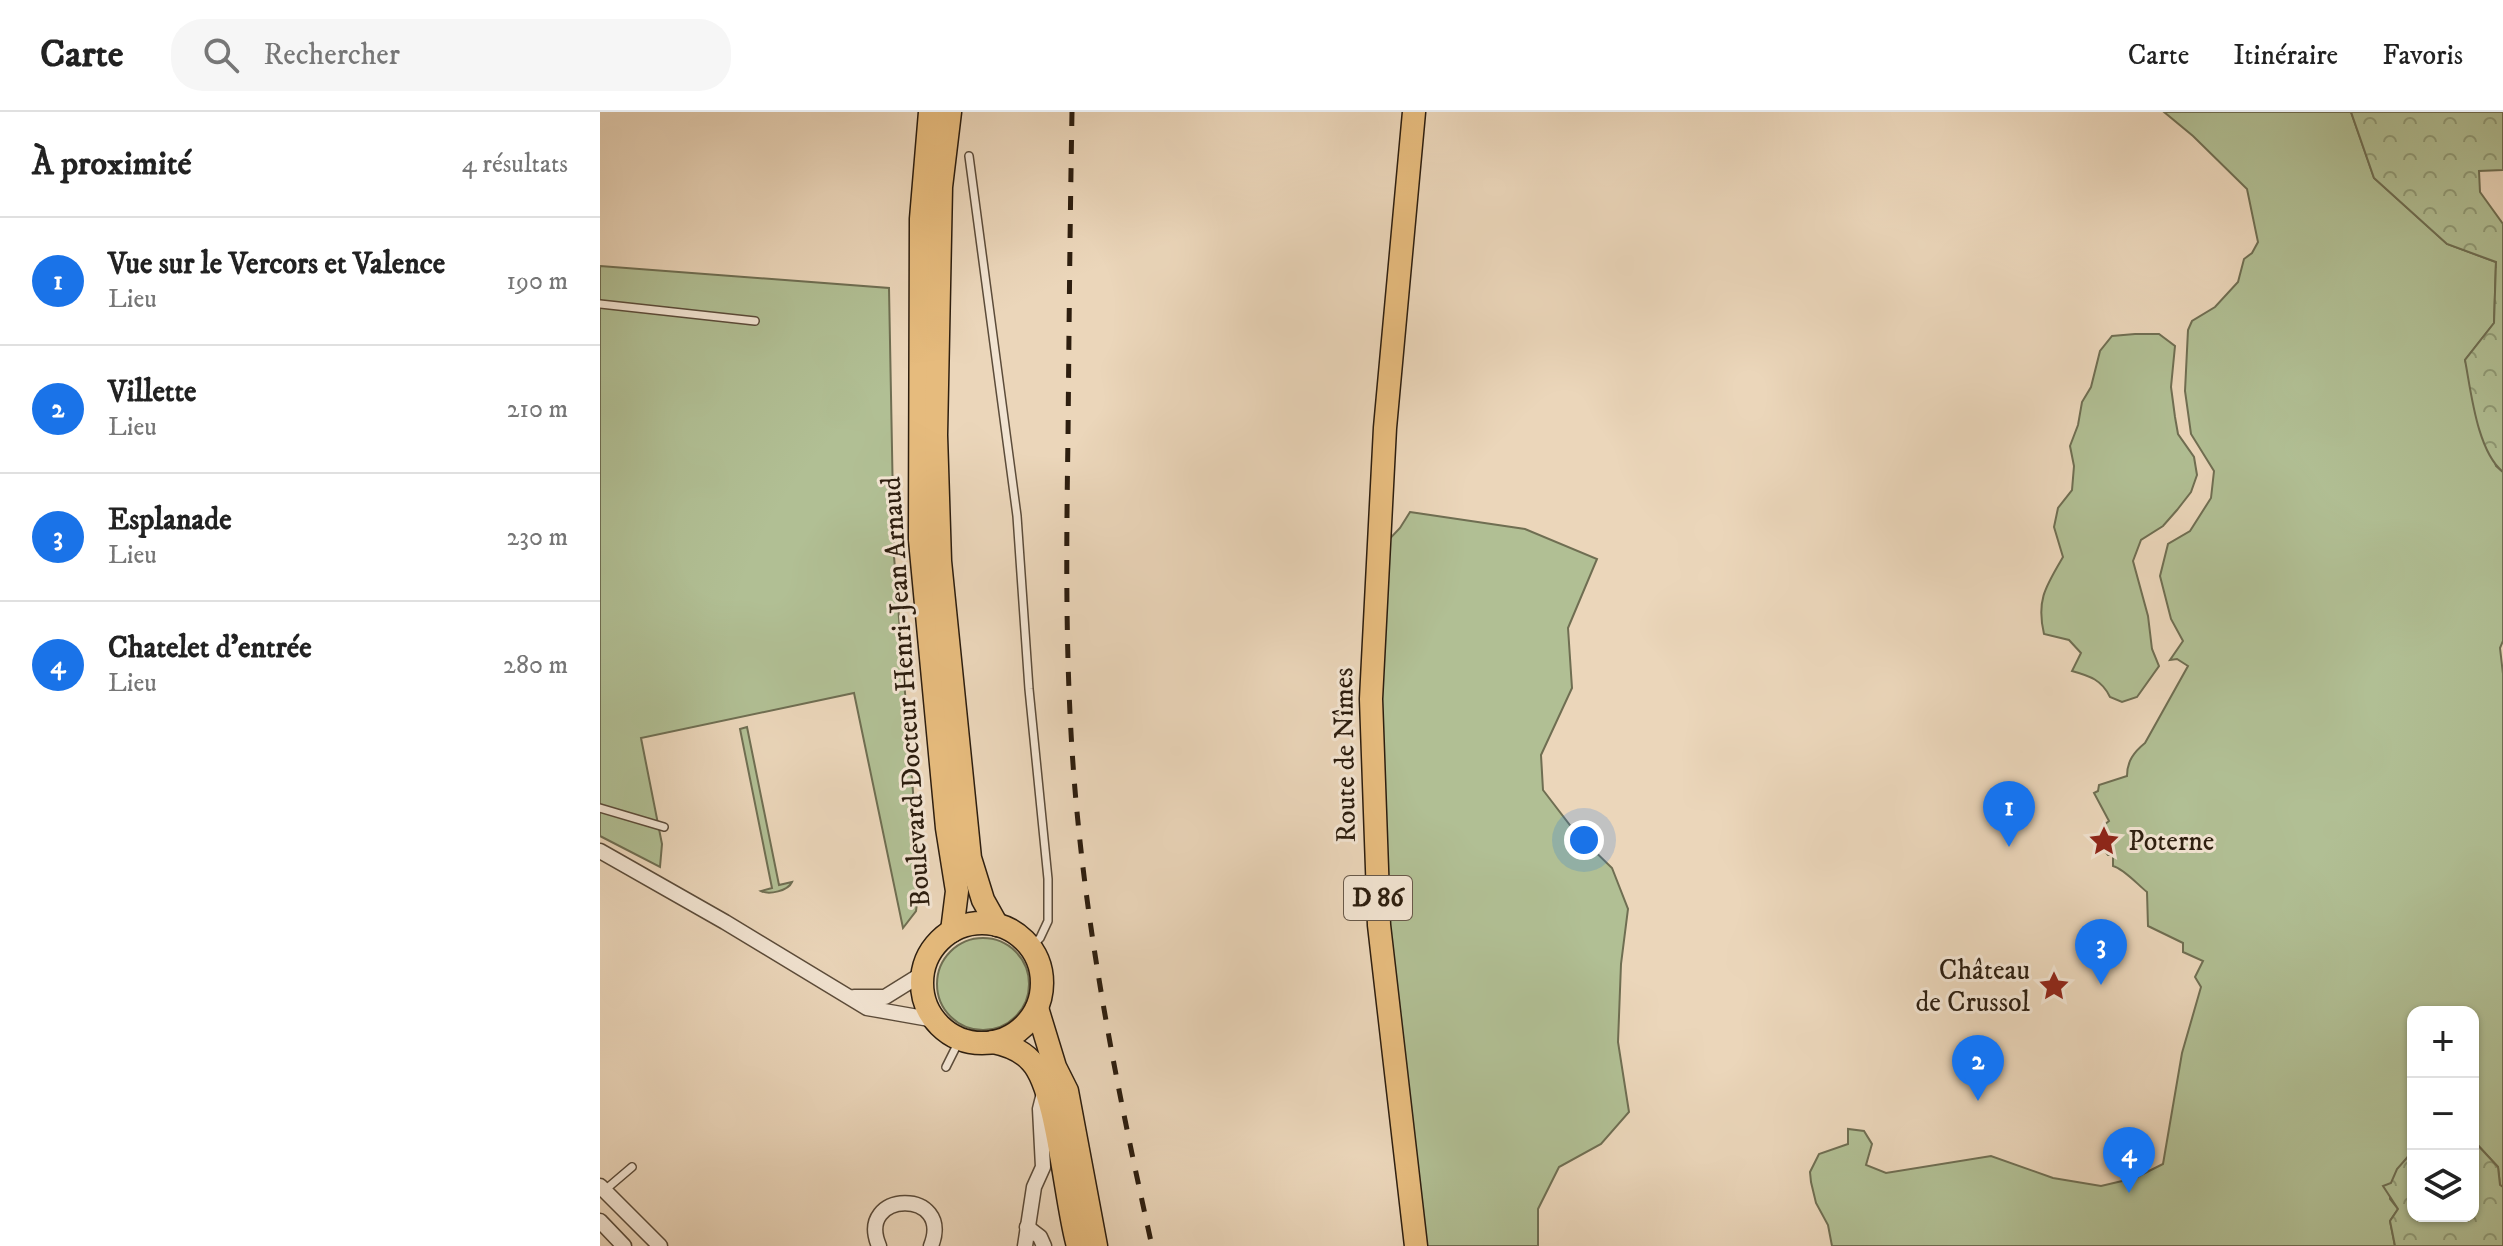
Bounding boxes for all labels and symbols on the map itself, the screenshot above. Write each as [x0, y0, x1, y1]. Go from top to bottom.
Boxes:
street label: Boulevard Docteur Henri-Jean Arnaud [873, 475, 939, 909]
street label: Route de Nîmes [1326, 667, 1364, 843]
pin: 1 [1983, 781, 2035, 847]
your location [1564, 820, 1604, 860]
place icon: Poterne [2087, 824, 2121, 858]
place label: Poterne [2128, 824, 2214, 859]
road number: D 86 [1344, 876, 1412, 920]
pin: 3 [2075, 919, 2127, 985]
place label: Château de Crussol [1915, 953, 2031, 1020]
place icon: Château de Crussol [2037, 969, 2071, 1003]
pin: 2 [1952, 1035, 2004, 1101]
pin: 4 [2103, 1127, 2155, 1193]

